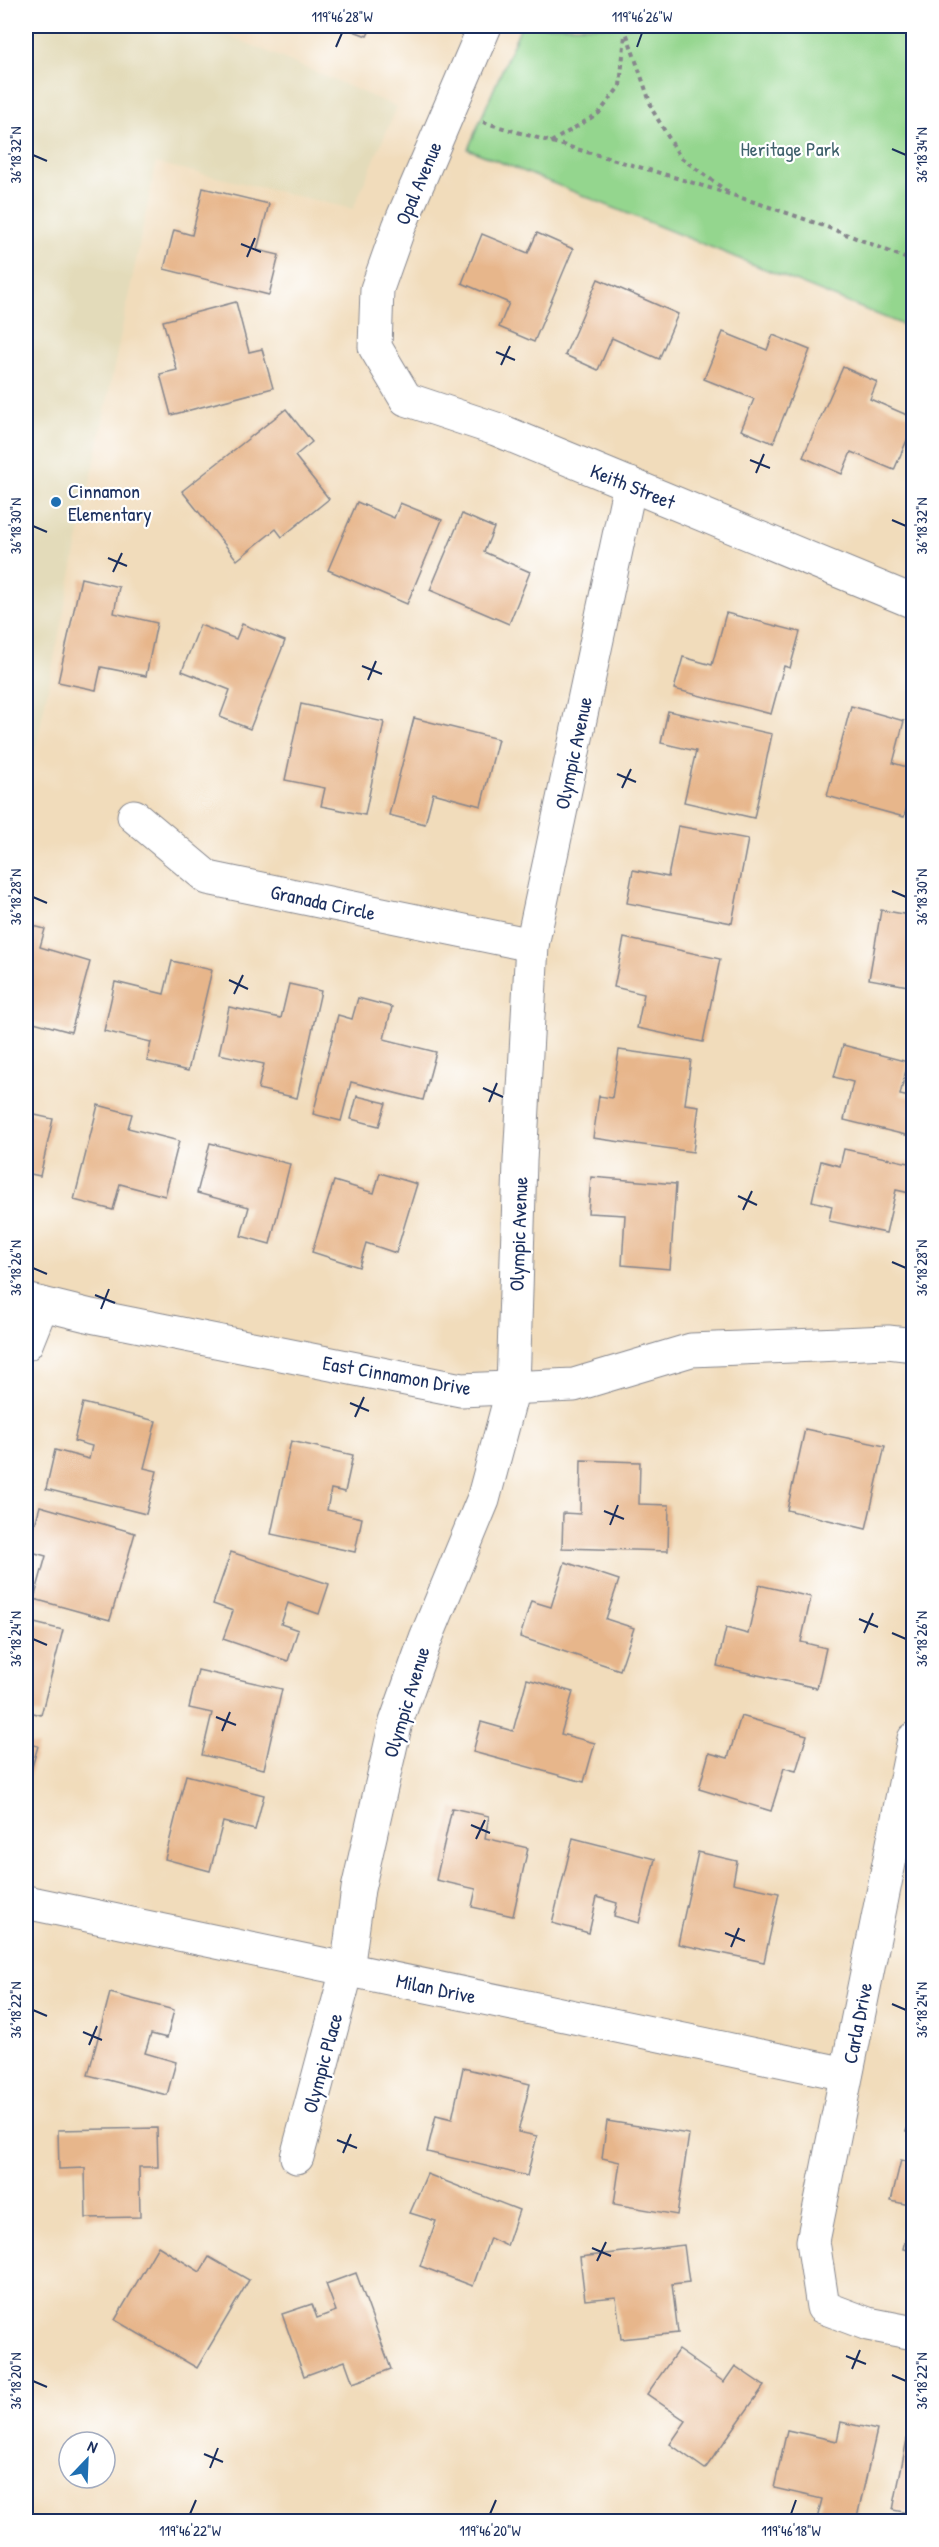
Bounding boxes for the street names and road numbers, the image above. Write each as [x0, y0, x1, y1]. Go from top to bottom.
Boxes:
street label: Opal Avenue [388, 137, 448, 229]
street label: Keith Street [587, 457, 681, 516]
street label: Olympic Avenue [548, 694, 598, 812]
street label: Granada Circle [268, 878, 378, 926]
street label: Olympic Avenue [503, 1176, 533, 1292]
street label: East Cinnamon Drive [321, 1349, 473, 1401]
street label: Olympic Avenue [376, 1643, 436, 1761]
street label: Milan Drive [394, 1966, 478, 2010]
street label: Carla Drive [836, 1980, 878, 2066]
street label: Olympic Place [296, 2010, 348, 2116]

